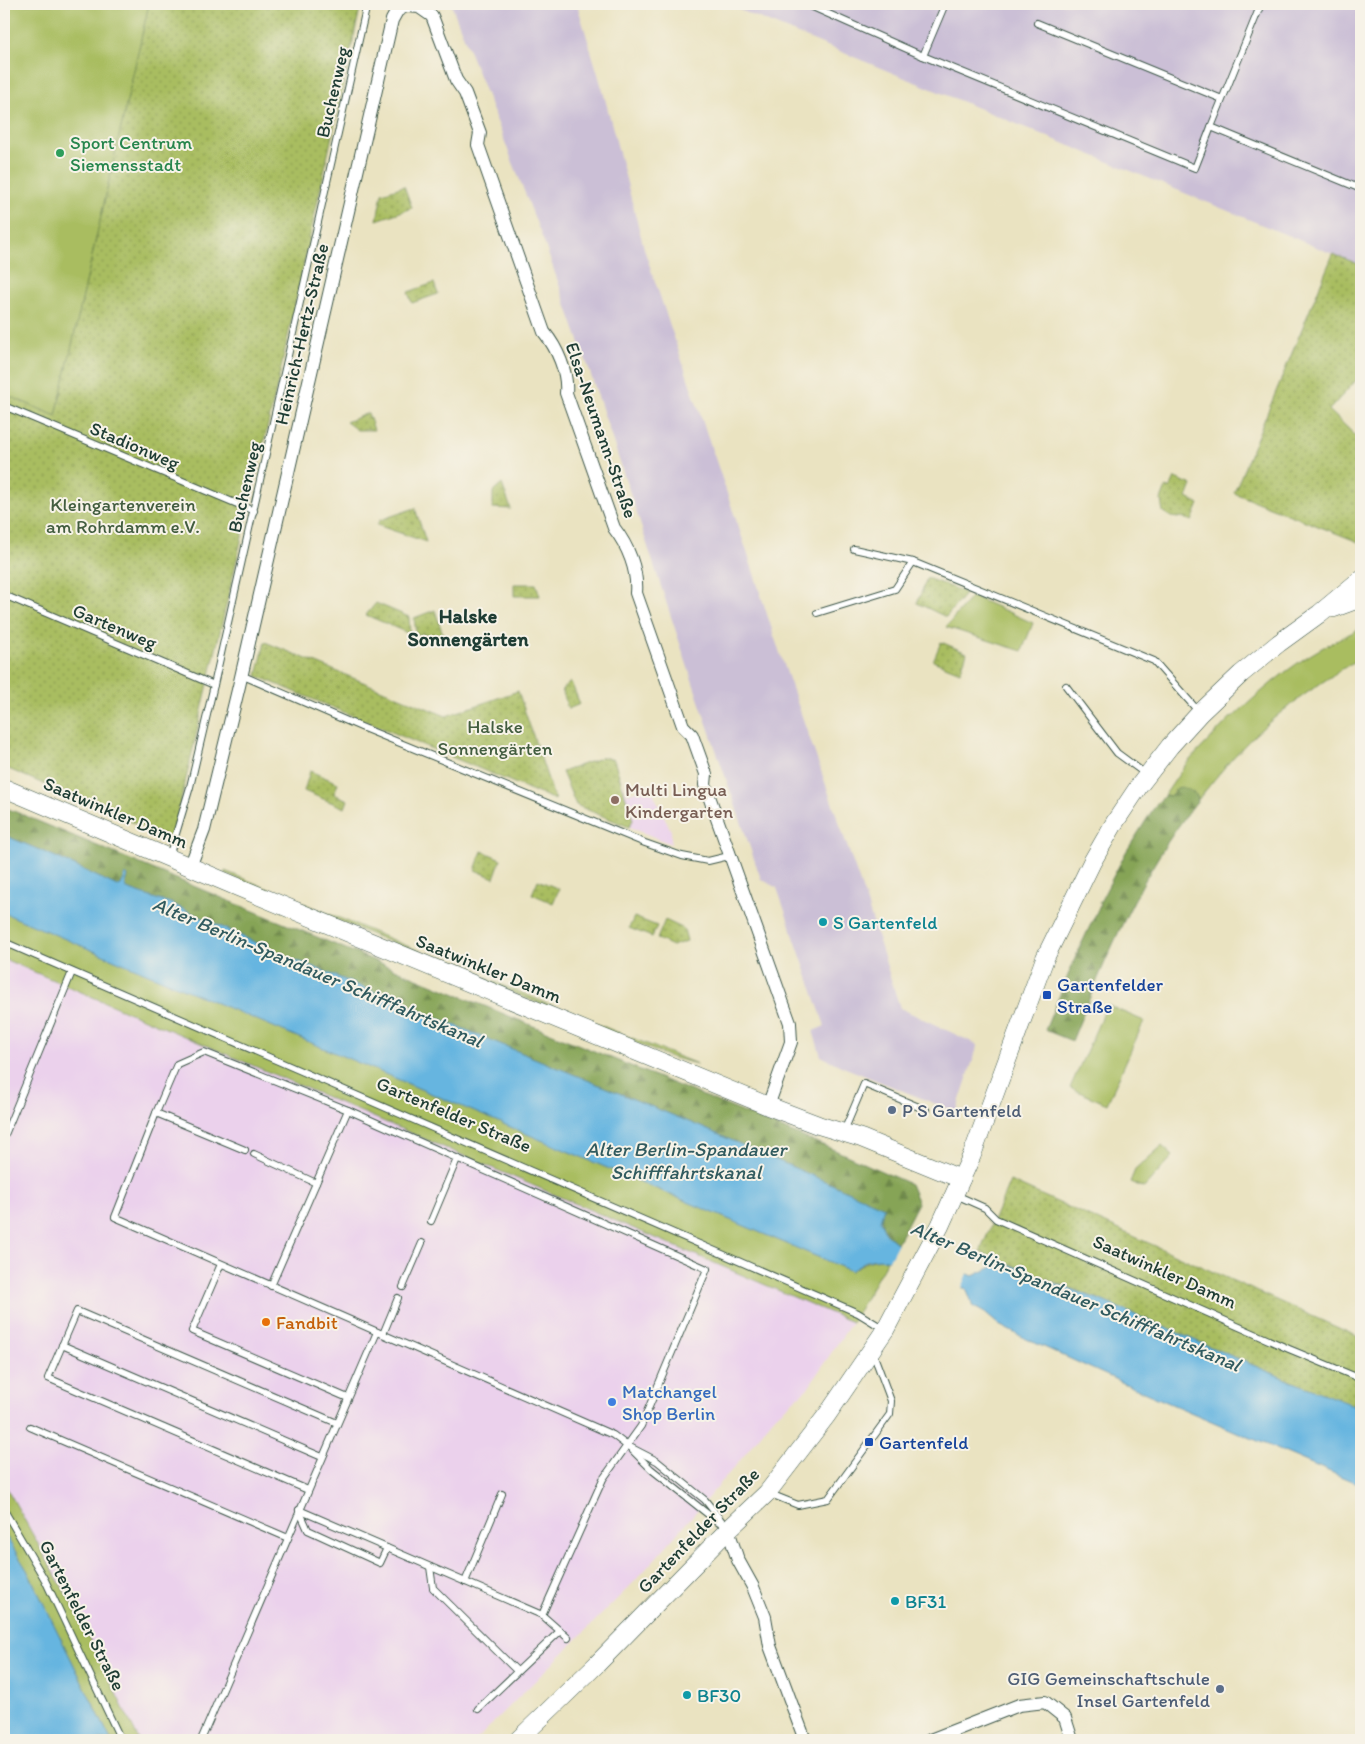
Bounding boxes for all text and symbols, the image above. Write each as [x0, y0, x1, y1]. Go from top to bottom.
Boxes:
street label: Buchenweg [311, 44, 354, 140]
place label: Sport Centrum Siemensstadt [70, 131, 192, 176]
marker: Sport Centrum Siemensstadt [54, 147, 66, 159]
street label: Heinrich-Hertz-Straße [269, 241, 334, 427]
street label: Elsa-Neumann-Straße [561, 339, 642, 521]
street label: Stadionweg [87, 416, 183, 475]
street label: Buchenweg [223, 439, 266, 535]
park label: Kleingartenverein am Rohrdamm e.V. [46, 493, 200, 538]
street label: Gartenweg [69, 598, 161, 655]
district label: Halske Sonnengärten [408, 604, 529, 652]
park label: Halske Sonnengärten [438, 715, 553, 760]
street label: Saatwinkler Damm [40, 772, 192, 854]
place label: Multi Lingua Kindergarten [625, 778, 733, 823]
marker: Multi Lingua Kindergarten [609, 794, 621, 806]
water label: Alter Berlin-Spandauer Schifffahrtskanal [150, 891, 488, 1053]
place label: S Gartenfeld [833, 911, 938, 934]
marker: S Gartenfeld [817, 916, 829, 928]
street label: Saatwinkler Damm [413, 929, 566, 1008]
place label: Gartenfelder Straße [1057, 973, 1164, 1018]
marker: Gartenfelder Straße [1041, 989, 1053, 1001]
street label: Gartenfelder Straße [373, 1071, 535, 1157]
place label: P S Gartenfeld [902, 1099, 1022, 1122]
marker: P S Gartenfeld [886, 1104, 898, 1116]
water label: Alter Berlin-Spandauer Schifffahrtskanal [586, 1137, 788, 1184]
water label: Alter Berlin-Spandauer Schifffahrtskanal [908, 1215, 1246, 1377]
street label: Saatwinkler Damm [1089, 1229, 1241, 1314]
place label: Fandbit [276, 1311, 338, 1334]
marker: Fandbit [260, 1316, 272, 1328]
place label: Matchangel Shop Berlin [622, 1380, 718, 1425]
marker: Matchangel Shop Berlin [606, 1396, 618, 1408]
place label: Gartenfeld [879, 1431, 969, 1454]
marker: Gartenfeld [863, 1436, 875, 1448]
street label: Gartenfelder Straße [632, 1463, 764, 1598]
street label: Gartenfelder Straße [35, 1536, 130, 1694]
place label: BF31 [905, 1590, 946, 1613]
marker: BF31 [889, 1595, 901, 1607]
place label: GIG Gemeinschaftschule Insel Gartenfeld [1007, 1667, 1211, 1712]
marker: GIG Gemeinschaftschule Insel Gartenfeld [1214, 1683, 1226, 1695]
place label: BF30 [697, 1684, 741, 1707]
marker: BF30 [681, 1689, 693, 1701]

